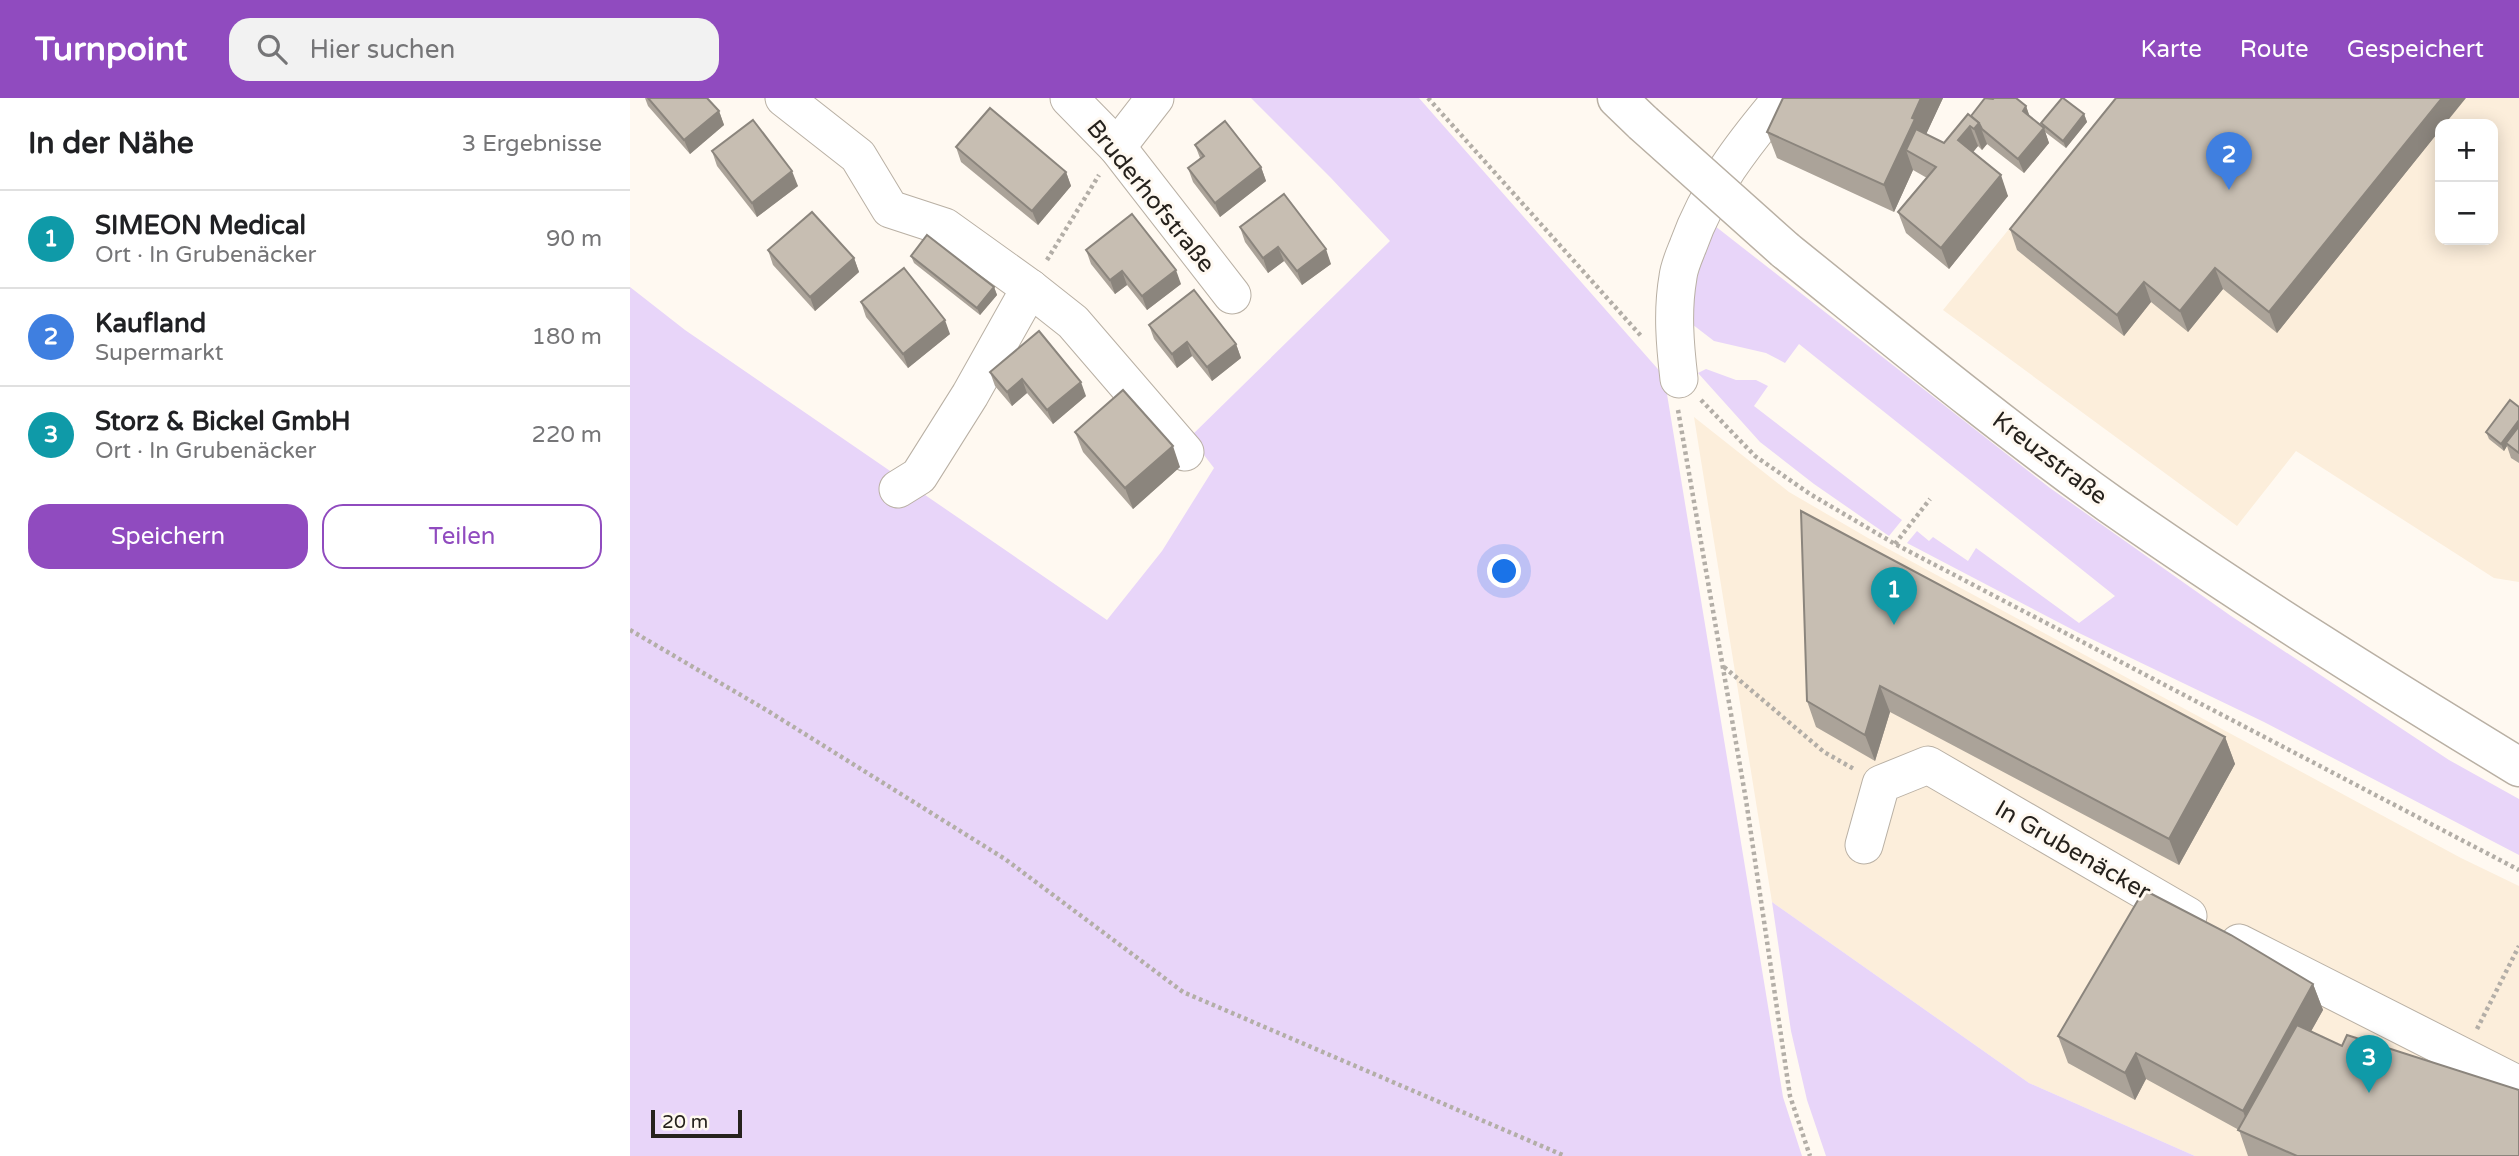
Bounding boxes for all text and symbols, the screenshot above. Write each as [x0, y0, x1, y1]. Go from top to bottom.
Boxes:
search box [229, 18, 719, 81]
text: Turnpoint [35, 30, 187, 69]
icon: search [253, 30, 291, 68]
text: Hier suchen [309, 34, 455, 65]
text: Karte [2140, 35, 2202, 64]
text: Route [2240, 35, 2309, 64]
text: Gespeichert [2347, 35, 2484, 64]
street label: Bruderhofstraße [1080, 114, 1221, 278]
map controls [2435, 119, 2498, 245]
button: + [2435, 119, 2498, 182]
text: In der Nähe [28, 125, 194, 162]
text: 3 Ergebnisse [462, 130, 602, 158]
pin: 2 [2206, 132, 2252, 190]
button: − [2435, 182, 2498, 245]
text: SIMEON Medical [95, 210, 306, 241]
text: 1 [44, 225, 58, 253]
text: 90 m [546, 225, 602, 253]
text: Ort · In Grubenäcker [95, 241, 316, 269]
text: Kaufland [95, 308, 206, 339]
text: 2 [44, 323, 58, 351]
text: 180 m [532, 323, 602, 351]
text: Supermarkt [95, 339, 223, 367]
text: Storz & Bickel GmbH [95, 406, 351, 437]
street label: Kreuzstraße [1986, 406, 2113, 511]
text: 3 [44, 421, 58, 449]
text: 220 m [532, 421, 602, 449]
text: Ort · In Grubenäcker [95, 437, 316, 465]
button: Speichern [28, 504, 308, 569]
button: Teilen [322, 504, 602, 569]
your location [1487, 554, 1521, 588]
pin: 1 [1871, 567, 1917, 625]
street label: In Grubenäcker [1990, 794, 2156, 907]
pin: 3 [2346, 1035, 2392, 1093]
scale bar [651, 1107, 742, 1139]
text: 20 m [662, 1111, 708, 1133]

